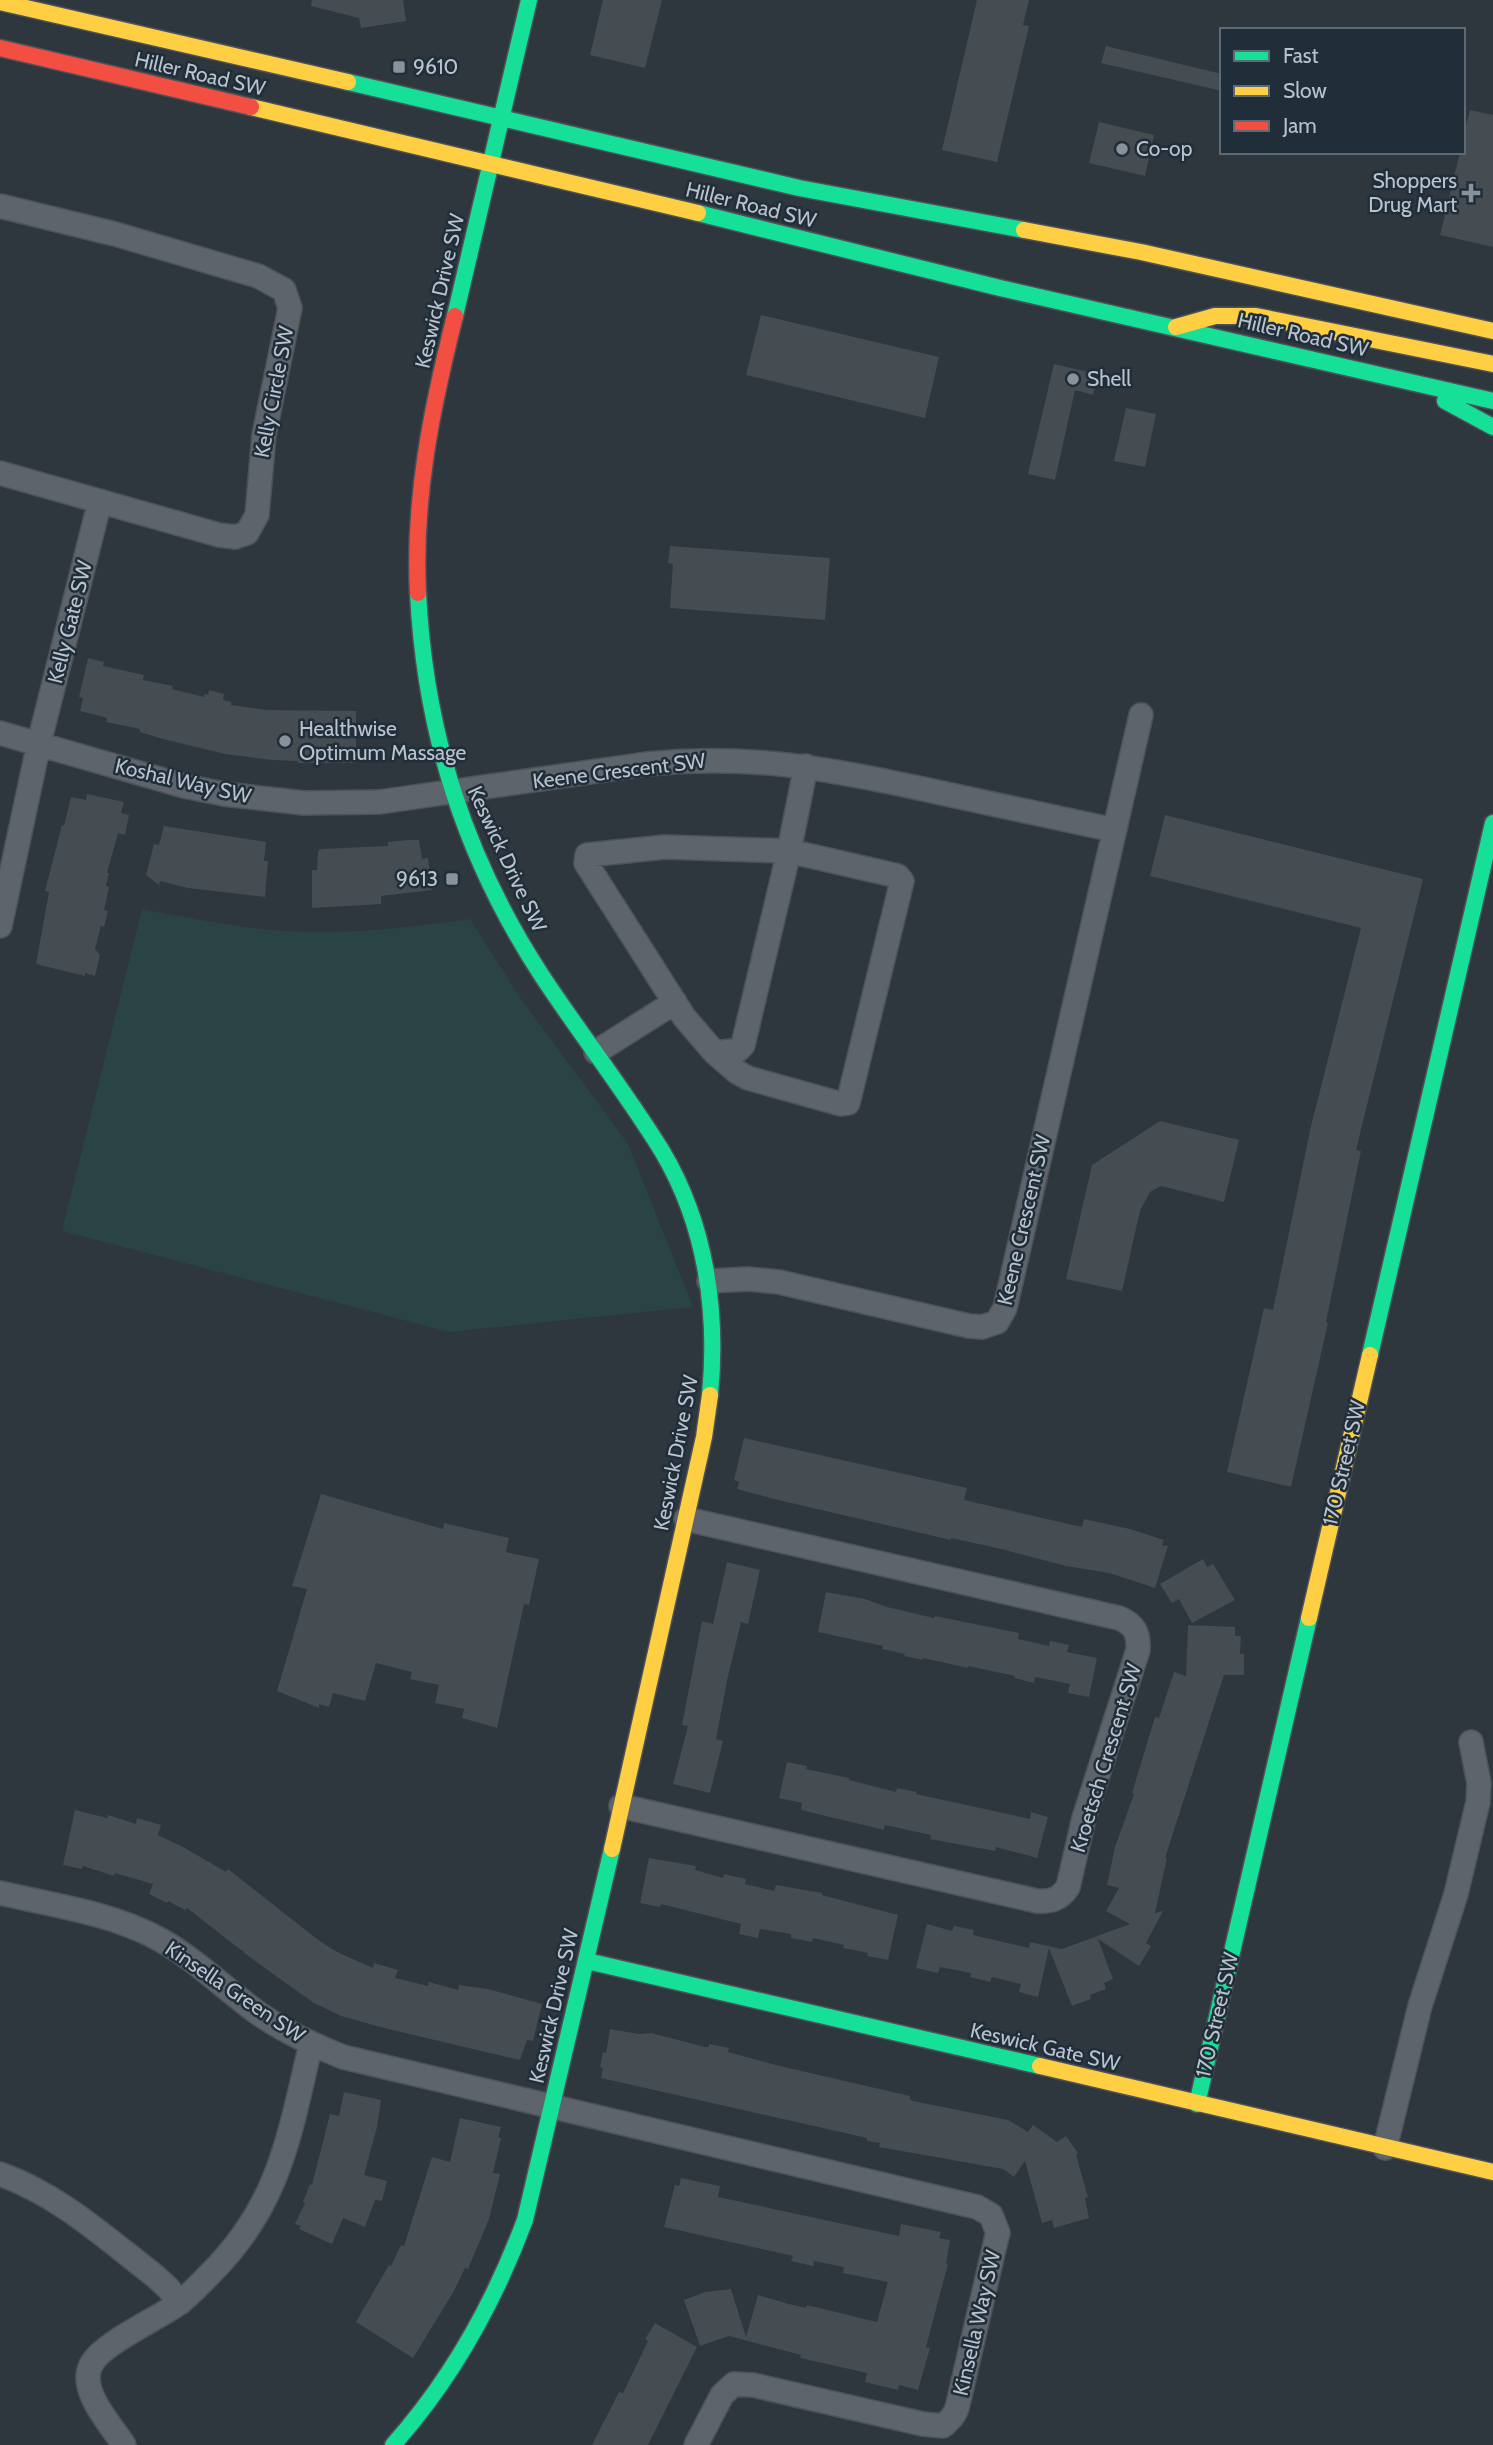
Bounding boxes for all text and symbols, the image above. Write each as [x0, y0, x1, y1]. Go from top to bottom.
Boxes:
legend [1220, 28, 1465, 154]
text: Fast [1283, 43, 1319, 68]
street label: Hiller Road SW [132, 46, 268, 101]
place label: 9610 [413, 54, 458, 79]
marker: 9610 [391, 59, 407, 75]
text: Slow [1283, 78, 1327, 103]
text: Jam [1282, 113, 1317, 138]
place label: Co-op [1136, 136, 1192, 161]
marker: Co-op [1114, 141, 1130, 157]
place label: Shoppers Drug Mart [1368, 168, 1457, 217]
street label: Hiller Road SW [683, 176, 819, 233]
marker: Shoppers Drug Mart [1463, 185, 1479, 201]
street label: Keswick Drive SW [410, 211, 469, 371]
street label: Hiller Road SW [1235, 307, 1371, 362]
street label: Kelly Circle SW [249, 324, 299, 460]
place label: Shell [1087, 366, 1131, 391]
marker: Shell [1065, 371, 1081, 387]
street label: Kelly Gate SW [42, 558, 97, 686]
place label: Healthwise Optimum Massage [299, 716, 467, 765]
marker: Healthwise Optimum Massage [277, 733, 293, 749]
street label: Keene Crescent SW [531, 747, 707, 794]
street label: Koshal Way SW [113, 753, 254, 808]
street label: Keswick Drive SW [463, 782, 552, 936]
place label: 9613 [396, 866, 438, 891]
marker: 9613 [444, 871, 460, 887]
street label: Keene Crescent SW [992, 1132, 1055, 1308]
street label: Keswick Drive SW [648, 1373, 703, 1533]
street label: 170 Street SW [1317, 1398, 1370, 1528]
street label: Kroetsch Crescent SW [1065, 1660, 1146, 1855]
street label: Keswick Drive SW [524, 1926, 583, 2086]
street label: Kinsella Green SW [161, 1936, 310, 2048]
street label: 170 Street SW [1190, 1950, 1243, 2080]
street label: Keswick Gate SW [968, 2017, 1122, 2076]
street label: Kinsella Way SW [948, 2247, 1005, 2398]

